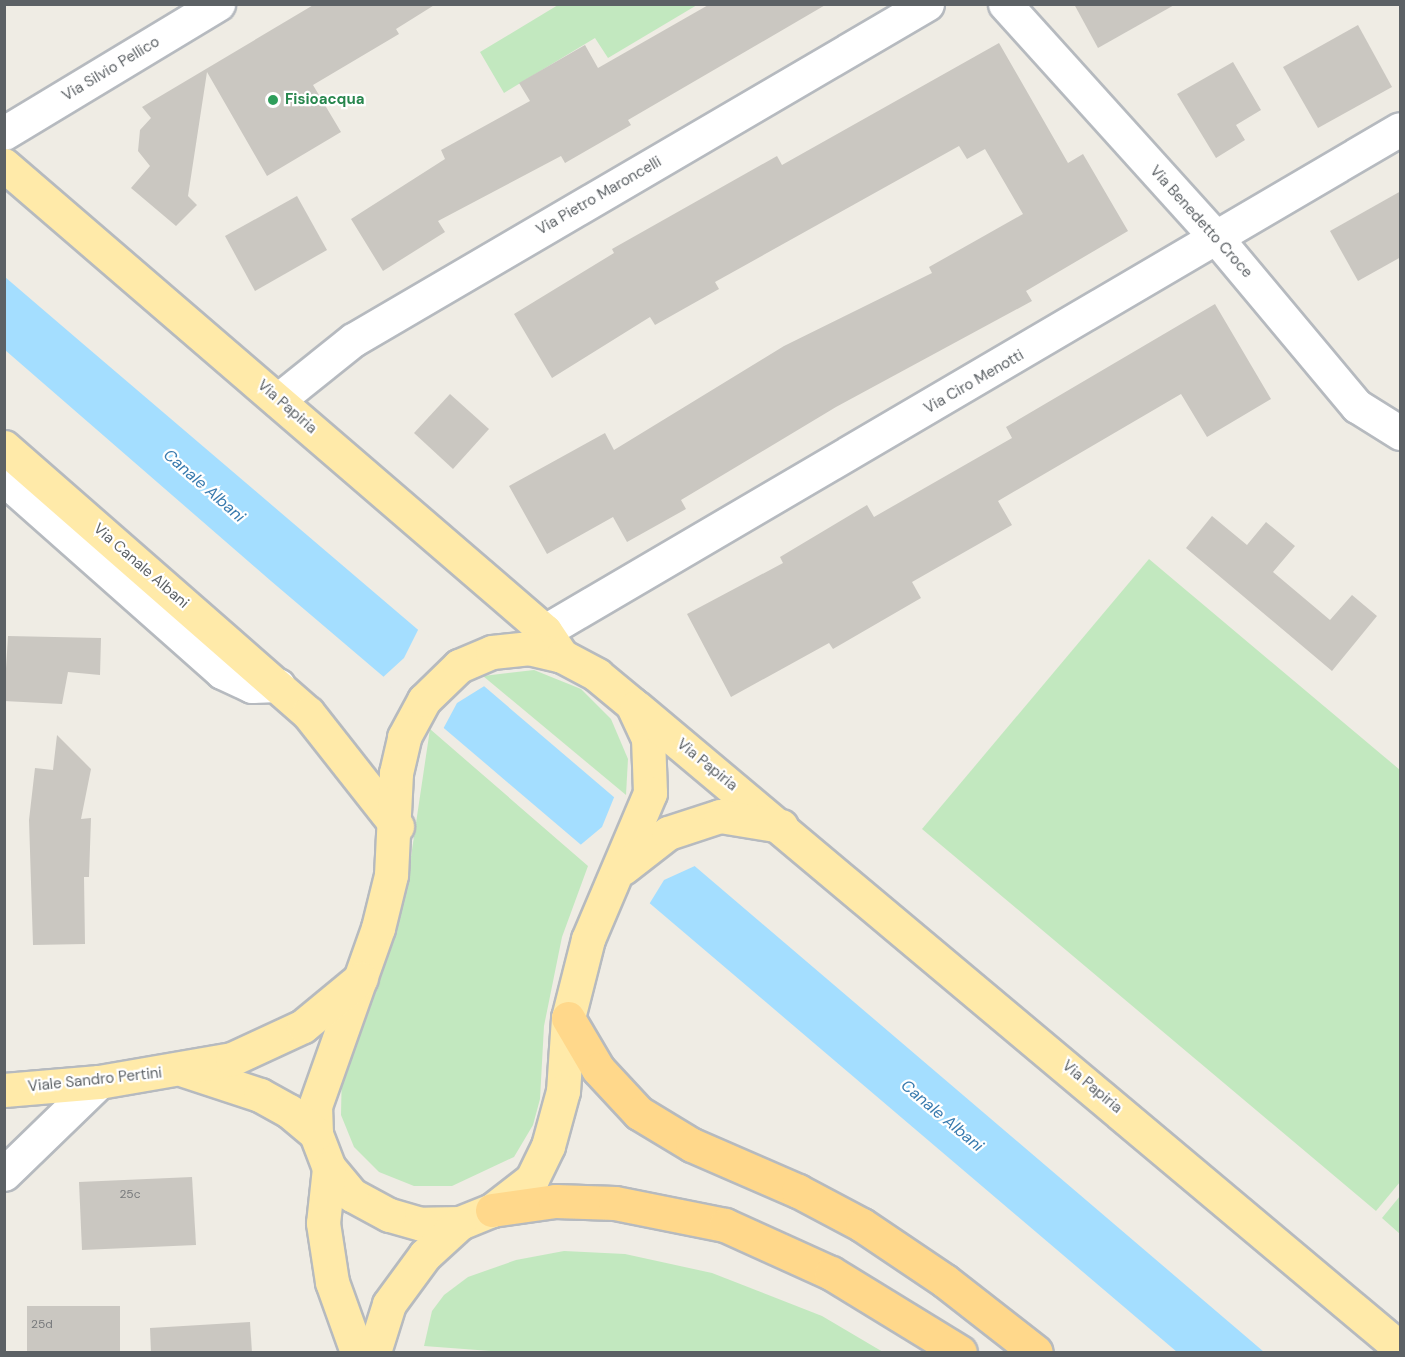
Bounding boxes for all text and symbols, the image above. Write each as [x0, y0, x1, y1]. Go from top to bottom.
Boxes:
street label: Via Silvio Pellico [59, 33, 163, 105]
place label: Fisioacqua [285, 91, 364, 109]
marker: Fisioacqua [266, 93, 280, 107]
street label: Via Pietro Maroncelli [533, 153, 665, 239]
street label: Via Benedetto Croce [1146, 162, 1256, 282]
street label: Via Ciro Menotti [921, 346, 1027, 418]
street label: Via Papiria [254, 376, 320, 438]
water label: Canale Albani [159, 445, 249, 527]
street label: Via Canale Albani [90, 520, 192, 612]
street label: Via Papiria [673, 735, 741, 795]
street label: Via Papiria [1058, 1057, 1126, 1117]
street label: Viale Sandro Pertini [27, 1064, 163, 1096]
water label: Canale Albani [897, 1076, 987, 1156]
house number: 25c [119, 1188, 141, 1202]
house number: 25d [31, 1318, 53, 1332]

